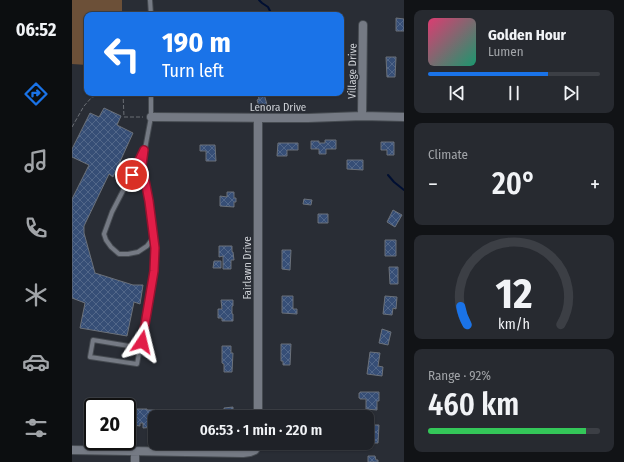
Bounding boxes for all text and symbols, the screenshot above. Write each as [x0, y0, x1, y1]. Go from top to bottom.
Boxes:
text: 06:52 [16, 19, 56, 41]
text: 190 m [162, 26, 231, 59]
text: Golden Hour [488, 26, 566, 44]
icon: left [96, 28, 148, 80]
street label: Village Drive [346, 43, 359, 99]
text: Lumen [488, 44, 524, 59]
text: Turn left [162, 60, 224, 82]
icon: directions [22, 80, 50, 108]
icon: previous [446, 82, 468, 104]
icon: pause [503, 82, 525, 104]
icon: next [560, 82, 582, 104]
street label: Lenora Drive [250, 101, 306, 114]
icon: music [22, 147, 50, 175]
text: Climate [428, 147, 468, 162]
pin [115, 158, 149, 192]
icon: arrive [121, 164, 143, 186]
text: 20° [492, 166, 536, 202]
text: − [428, 171, 438, 198]
text: + [590, 171, 600, 198]
icon: phone [22, 214, 50, 242]
street label: Fairlawn Drive [241, 236, 254, 300]
text: 12 [496, 269, 532, 319]
icon: climate [22, 281, 50, 309]
text: km/h [498, 316, 530, 333]
position arrow [121, 321, 163, 363]
icon: car [22, 348, 50, 376]
text: Range · 92% [428, 368, 491, 383]
text: 460 km [428, 387, 519, 423]
speed limit sign: 20 [84, 398, 136, 450]
icon: filters [22, 414, 50, 442]
text: 06:53 · 1 min · 220 m [200, 421, 322, 439]

